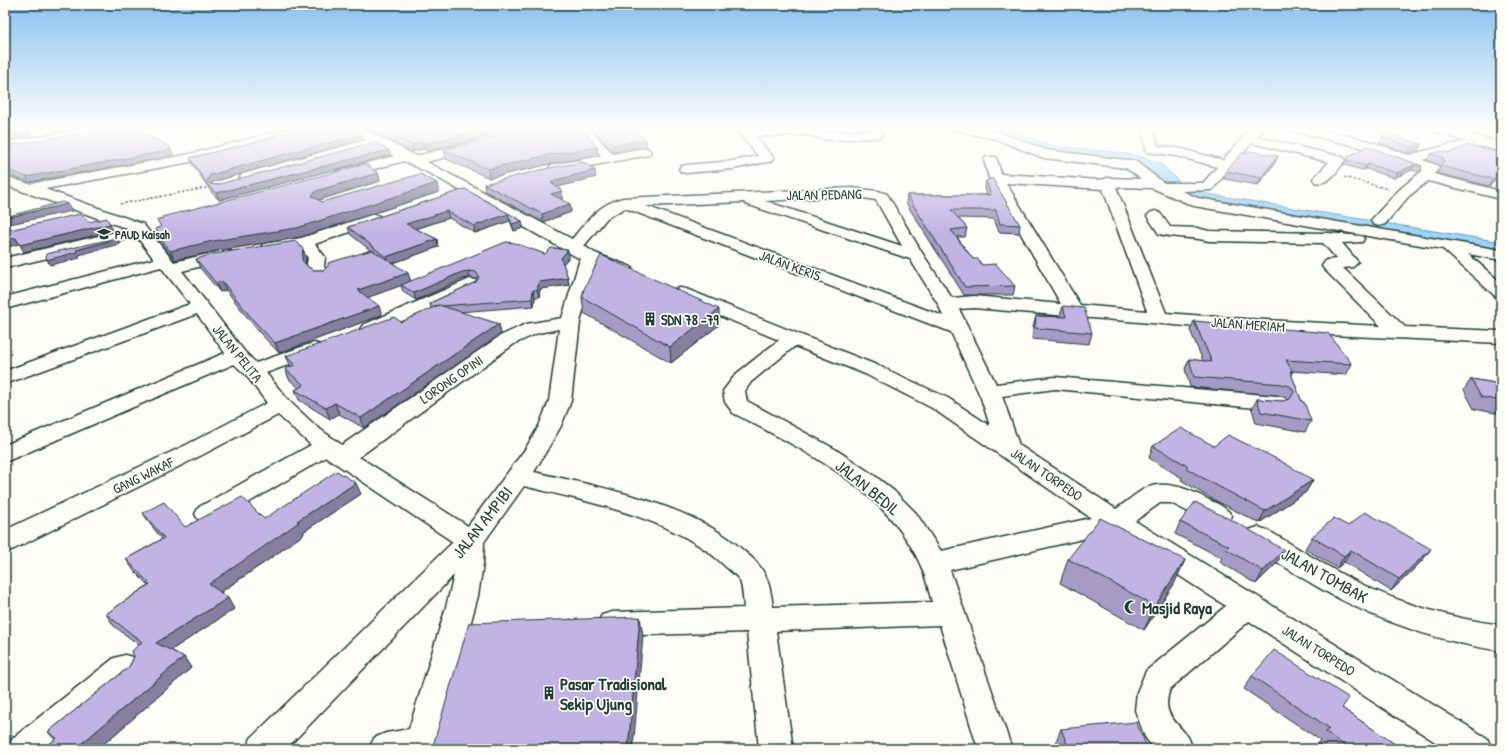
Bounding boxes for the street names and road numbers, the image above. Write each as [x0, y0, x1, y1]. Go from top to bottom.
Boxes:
street label: JALAN PEDANG [786, 184, 862, 204]
street label: JALAN KERIS [757, 245, 824, 285]
street label: JALAN MERIAM [1210, 312, 1286, 336]
street label: JALAN PELITA [209, 320, 267, 386]
street label: LORONG OPINI [416, 350, 486, 408]
street label: JALAN TORPEDO [1007, 443, 1087, 505]
street label: GANG WAKAF [109, 452, 177, 498]
street label: JALAN BEDIL [831, 454, 905, 520]
street label: JALAN AMPIBI [447, 481, 517, 563]
street label: JALAN TOMBAK [1278, 542, 1372, 608]
street label: JALAN TORPEDO [1279, 620, 1359, 680]

